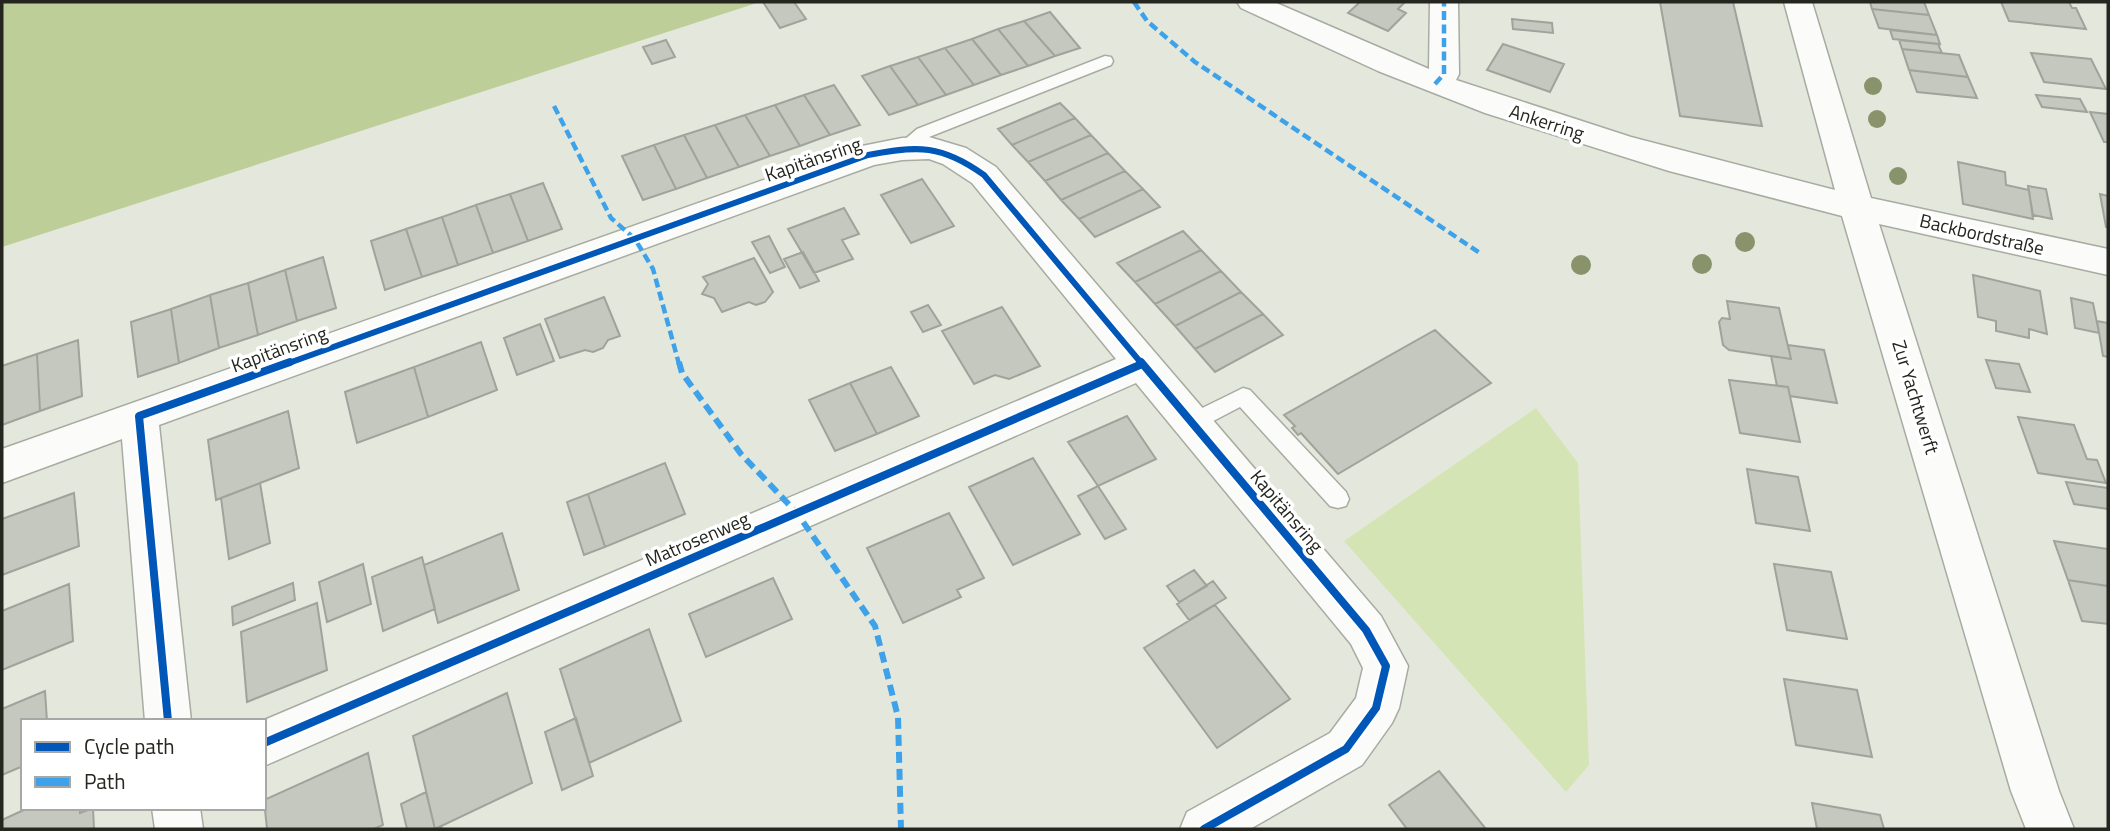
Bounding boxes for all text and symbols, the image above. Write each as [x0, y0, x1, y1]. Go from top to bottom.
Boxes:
street label: Ankerring [1506, 96, 1589, 147]
street label: Kapitänsring [761, 128, 865, 189]
street label: Backbordstraße [1917, 205, 2047, 262]
street label: Kapitänsring [227, 318, 331, 379]
street label: Zur Yachtwerft [1885, 336, 1948, 458]
street label: Kapitänsring [1244, 463, 1331, 559]
street label: Matrosenweg [640, 503, 754, 574]
legend [21, 719, 266, 810]
text: Cycle path [84, 730, 175, 762]
text: Path [84, 765, 126, 797]

